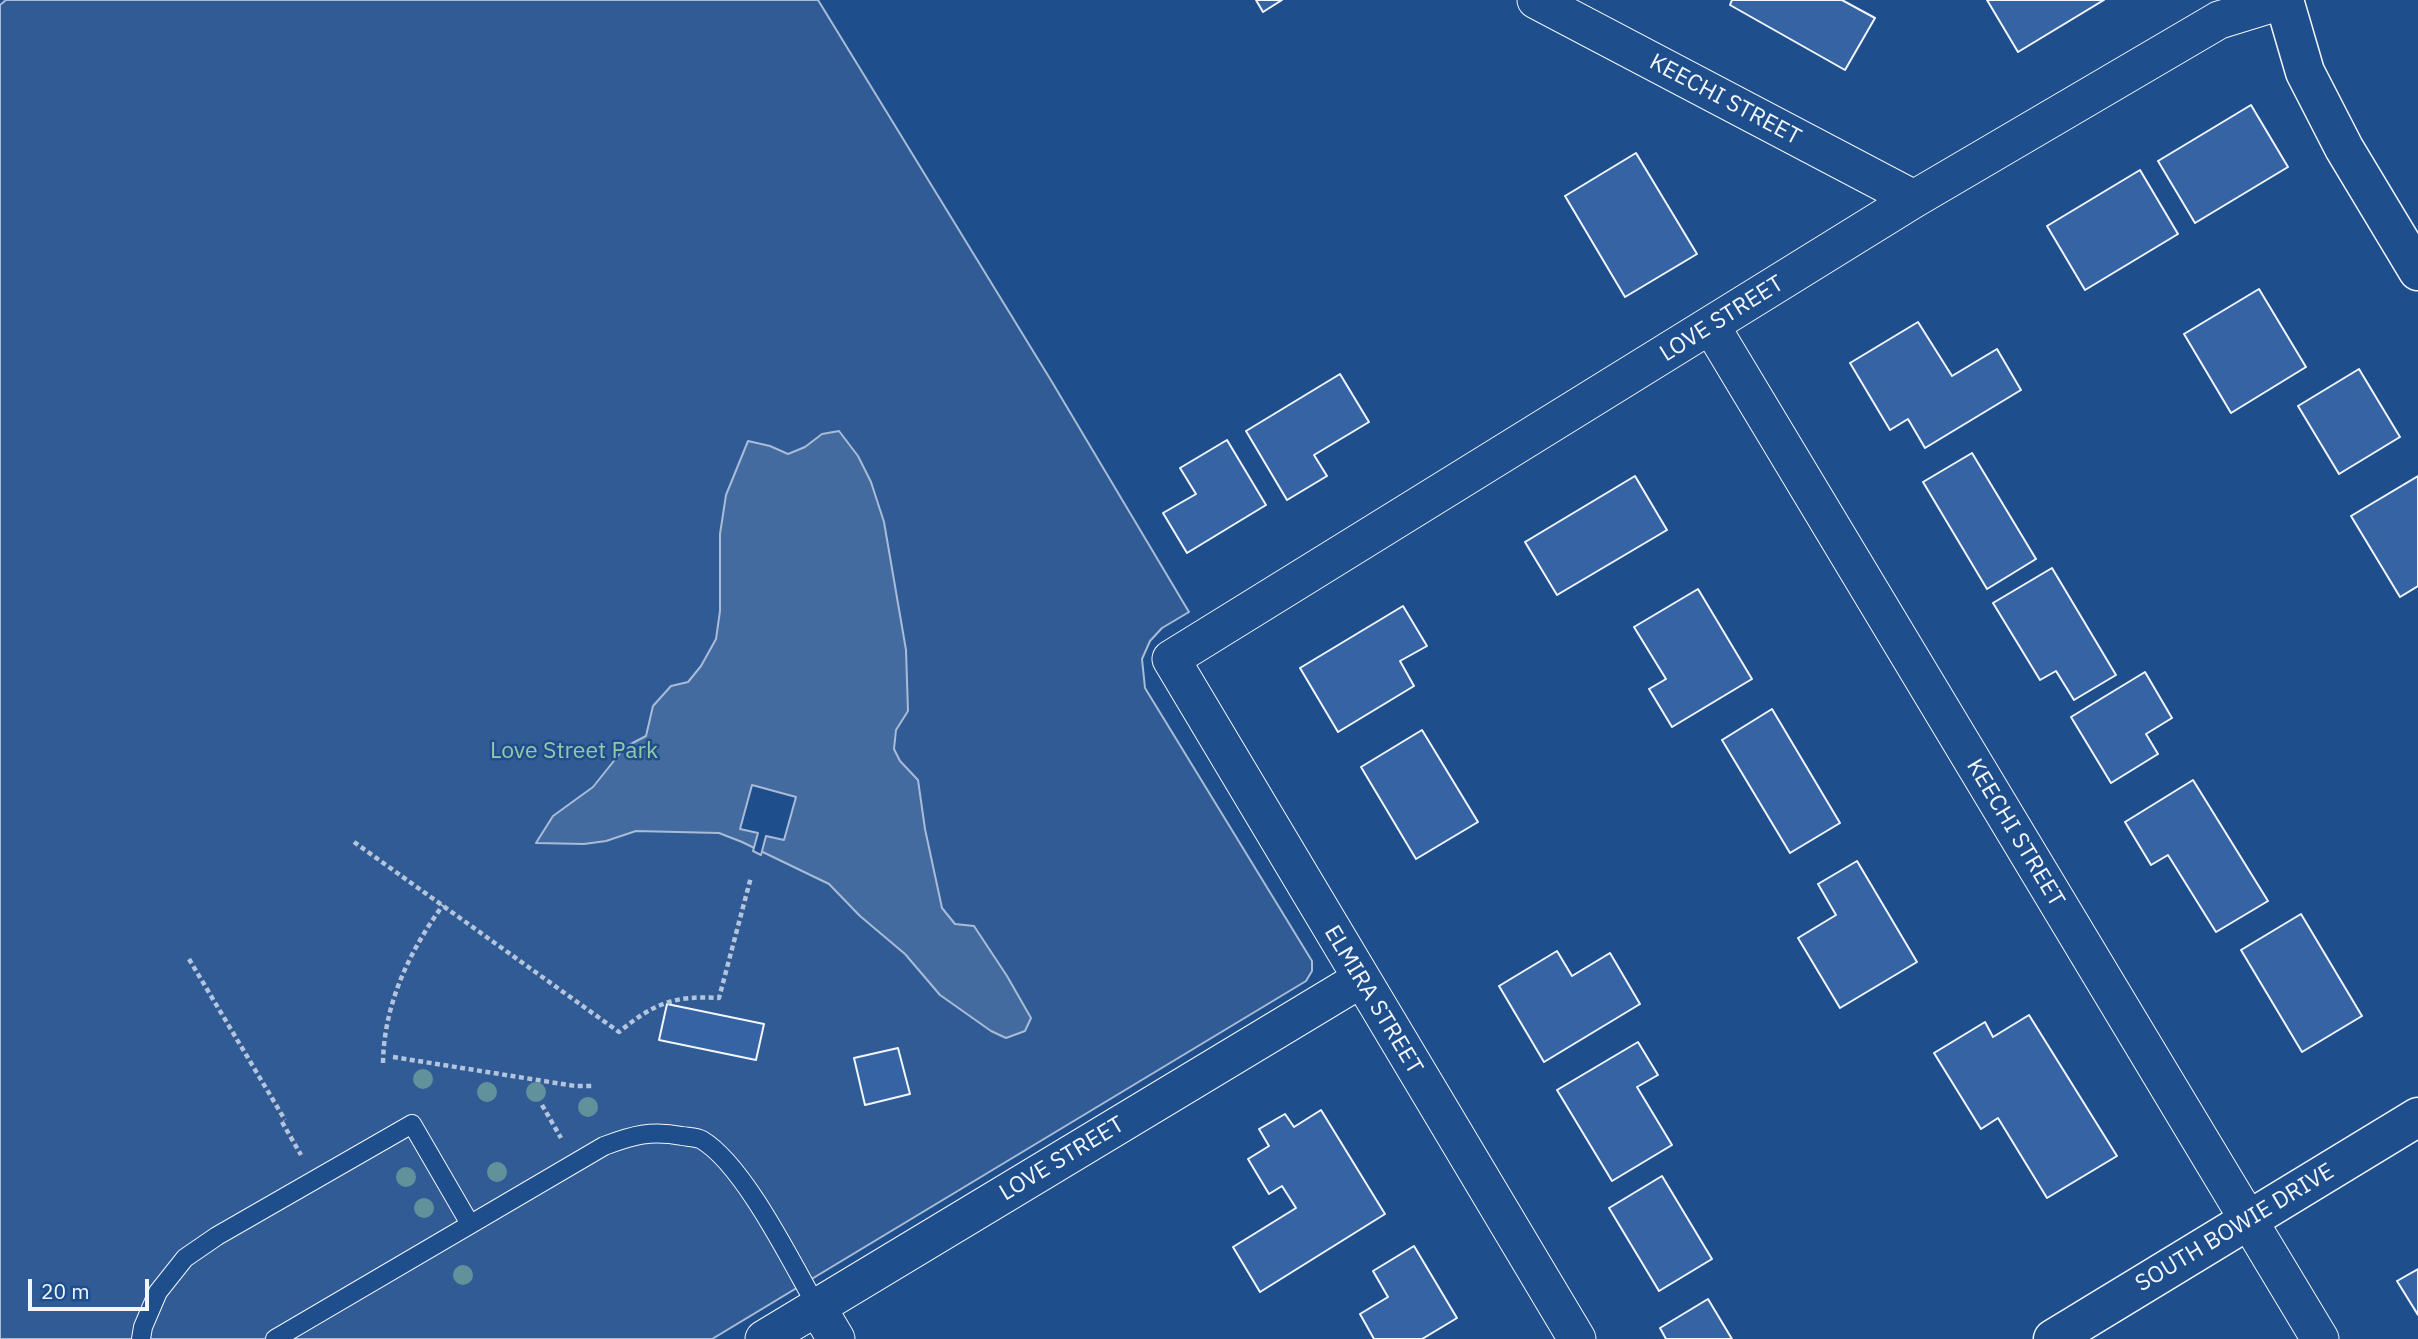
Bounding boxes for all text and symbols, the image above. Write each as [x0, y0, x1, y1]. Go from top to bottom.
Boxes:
street label: KEECHI STREET [1645, 49, 1805, 151]
street label: LOVE STREET [1655, 270, 1789, 368]
park label: Love Street Park [490, 737, 658, 765]
street label: KEECHI STREET [1960, 754, 2070, 912]
street label: ELMIRA STREET [1318, 921, 1428, 1079]
street label: LOVE STREET [995, 1111, 1129, 1207]
street label: SOUTH BOWIE DRIVE [2131, 1158, 2339, 1298]
scale bar [32, 1266, 152, 1310]
text: 20 m [41, 1277, 90, 1305]

